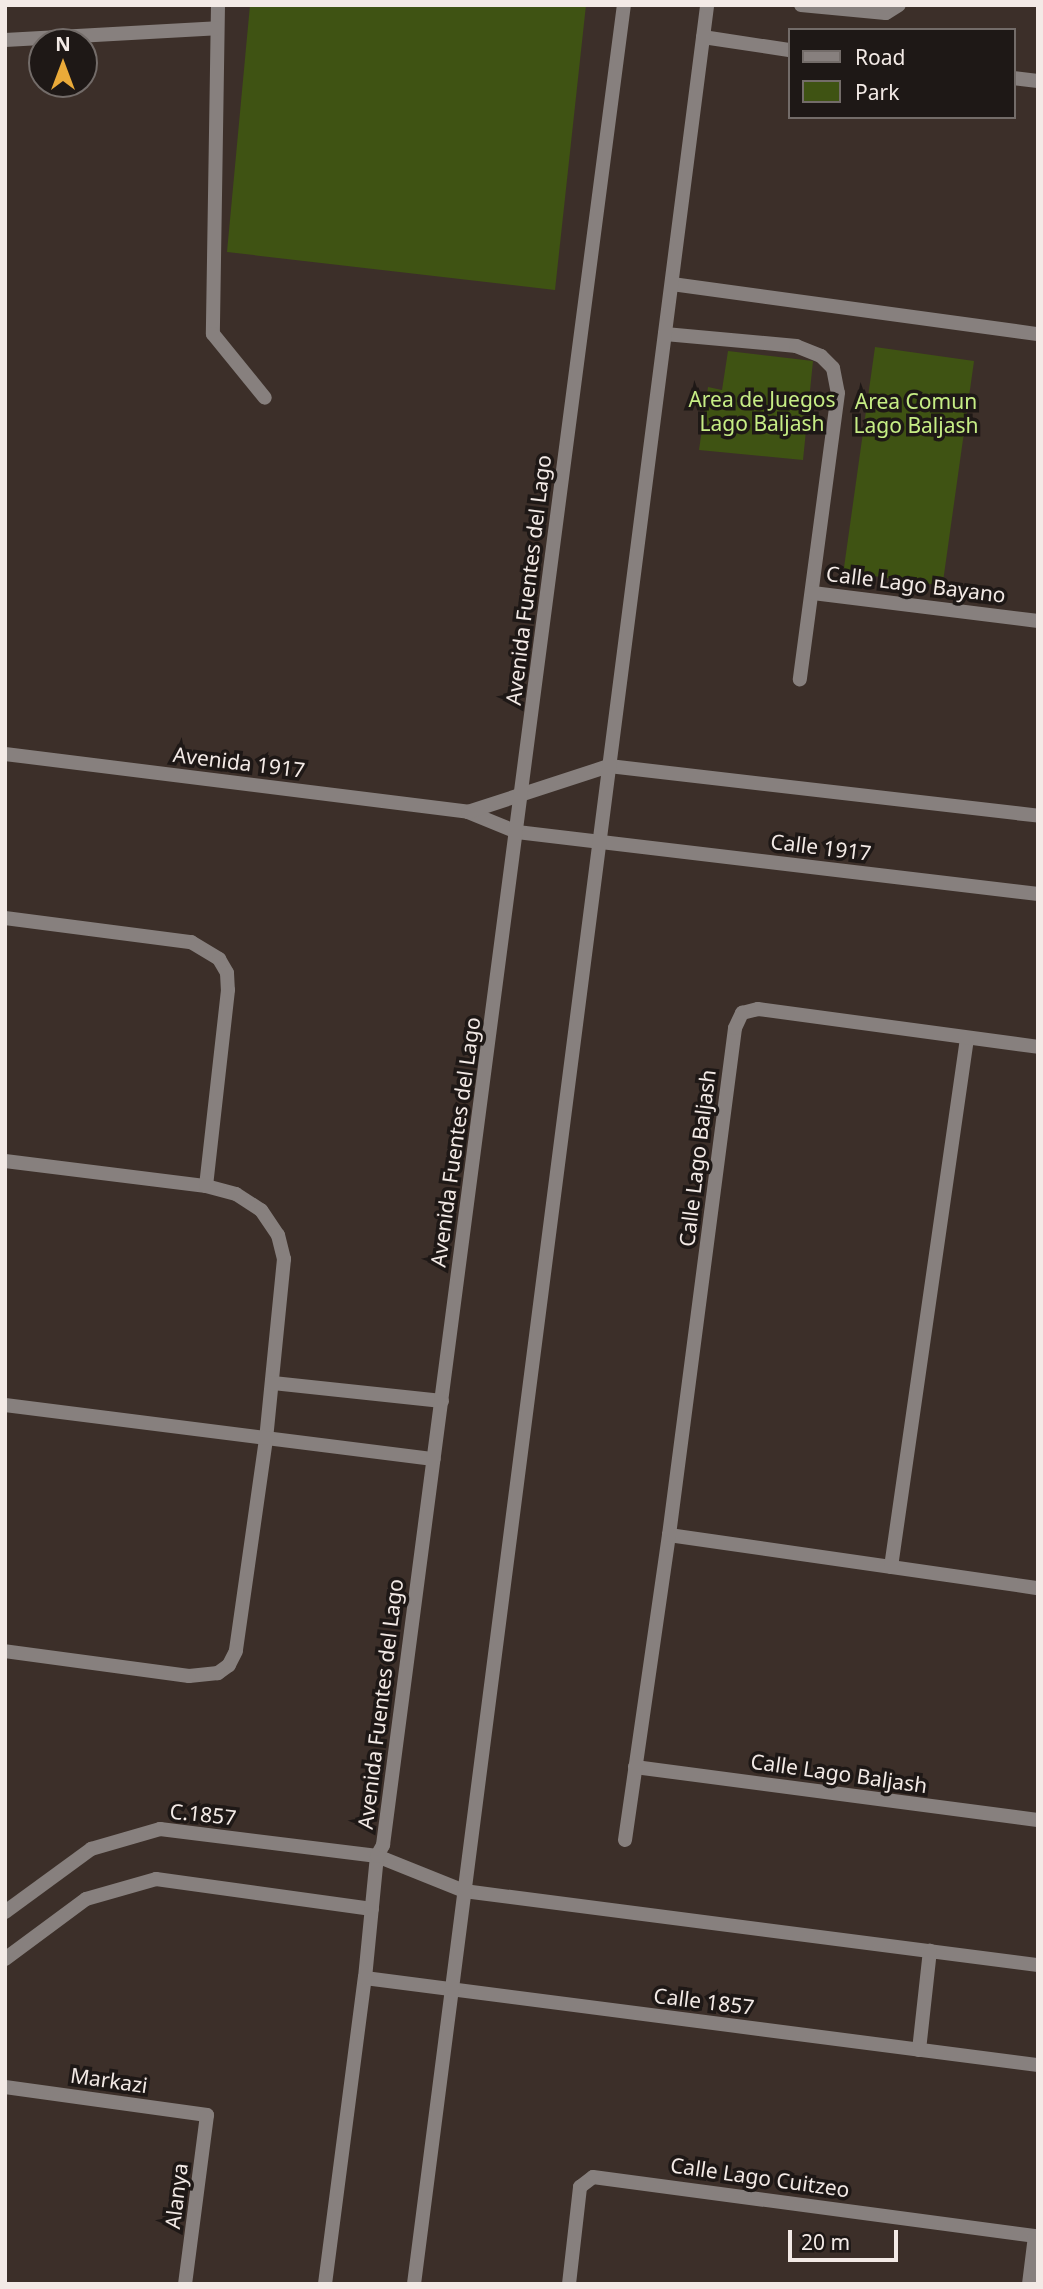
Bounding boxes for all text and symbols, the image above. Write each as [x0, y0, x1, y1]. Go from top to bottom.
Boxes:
north arrow [28, 28, 98, 98]
legend [788, 28, 1015, 119]
text: N [55, 31, 71, 57]
text: Road [855, 43, 905, 71]
text: Park [855, 78, 899, 106]
park label: Area de Juegos Lago Baljash [688, 386, 836, 436]
park label: Area Comun Lago Baljash [854, 388, 978, 438]
street label: Avenida Fuentes del Lago [500, 453, 556, 707]
street label: Calle Lago Bayano [825, 560, 1007, 608]
street label: Avenida 1917 [172, 741, 306, 783]
street label: Calle 1917 [769, 828, 873, 866]
street label: Avenida Fuentes del Lago [425, 1015, 485, 1269]
street label: Calle Lago Baljash [674, 1068, 720, 1248]
street label: Avenida Fuentes del Lago [352, 1577, 408, 1831]
street label: Calle Lago Baljash [749, 1748, 929, 1798]
street label: C.1857 [168, 1798, 238, 1830]
street label: Calle 1857 [652, 1982, 756, 2020]
street label: Markazi [69, 2062, 149, 2098]
street label: Calle Lago Cuitzeo [669, 2152, 851, 2202]
street label: Alanya [159, 2162, 193, 2230]
scale bar [791, 2216, 901, 2260]
text: 20 m [801, 2228, 850, 2256]

